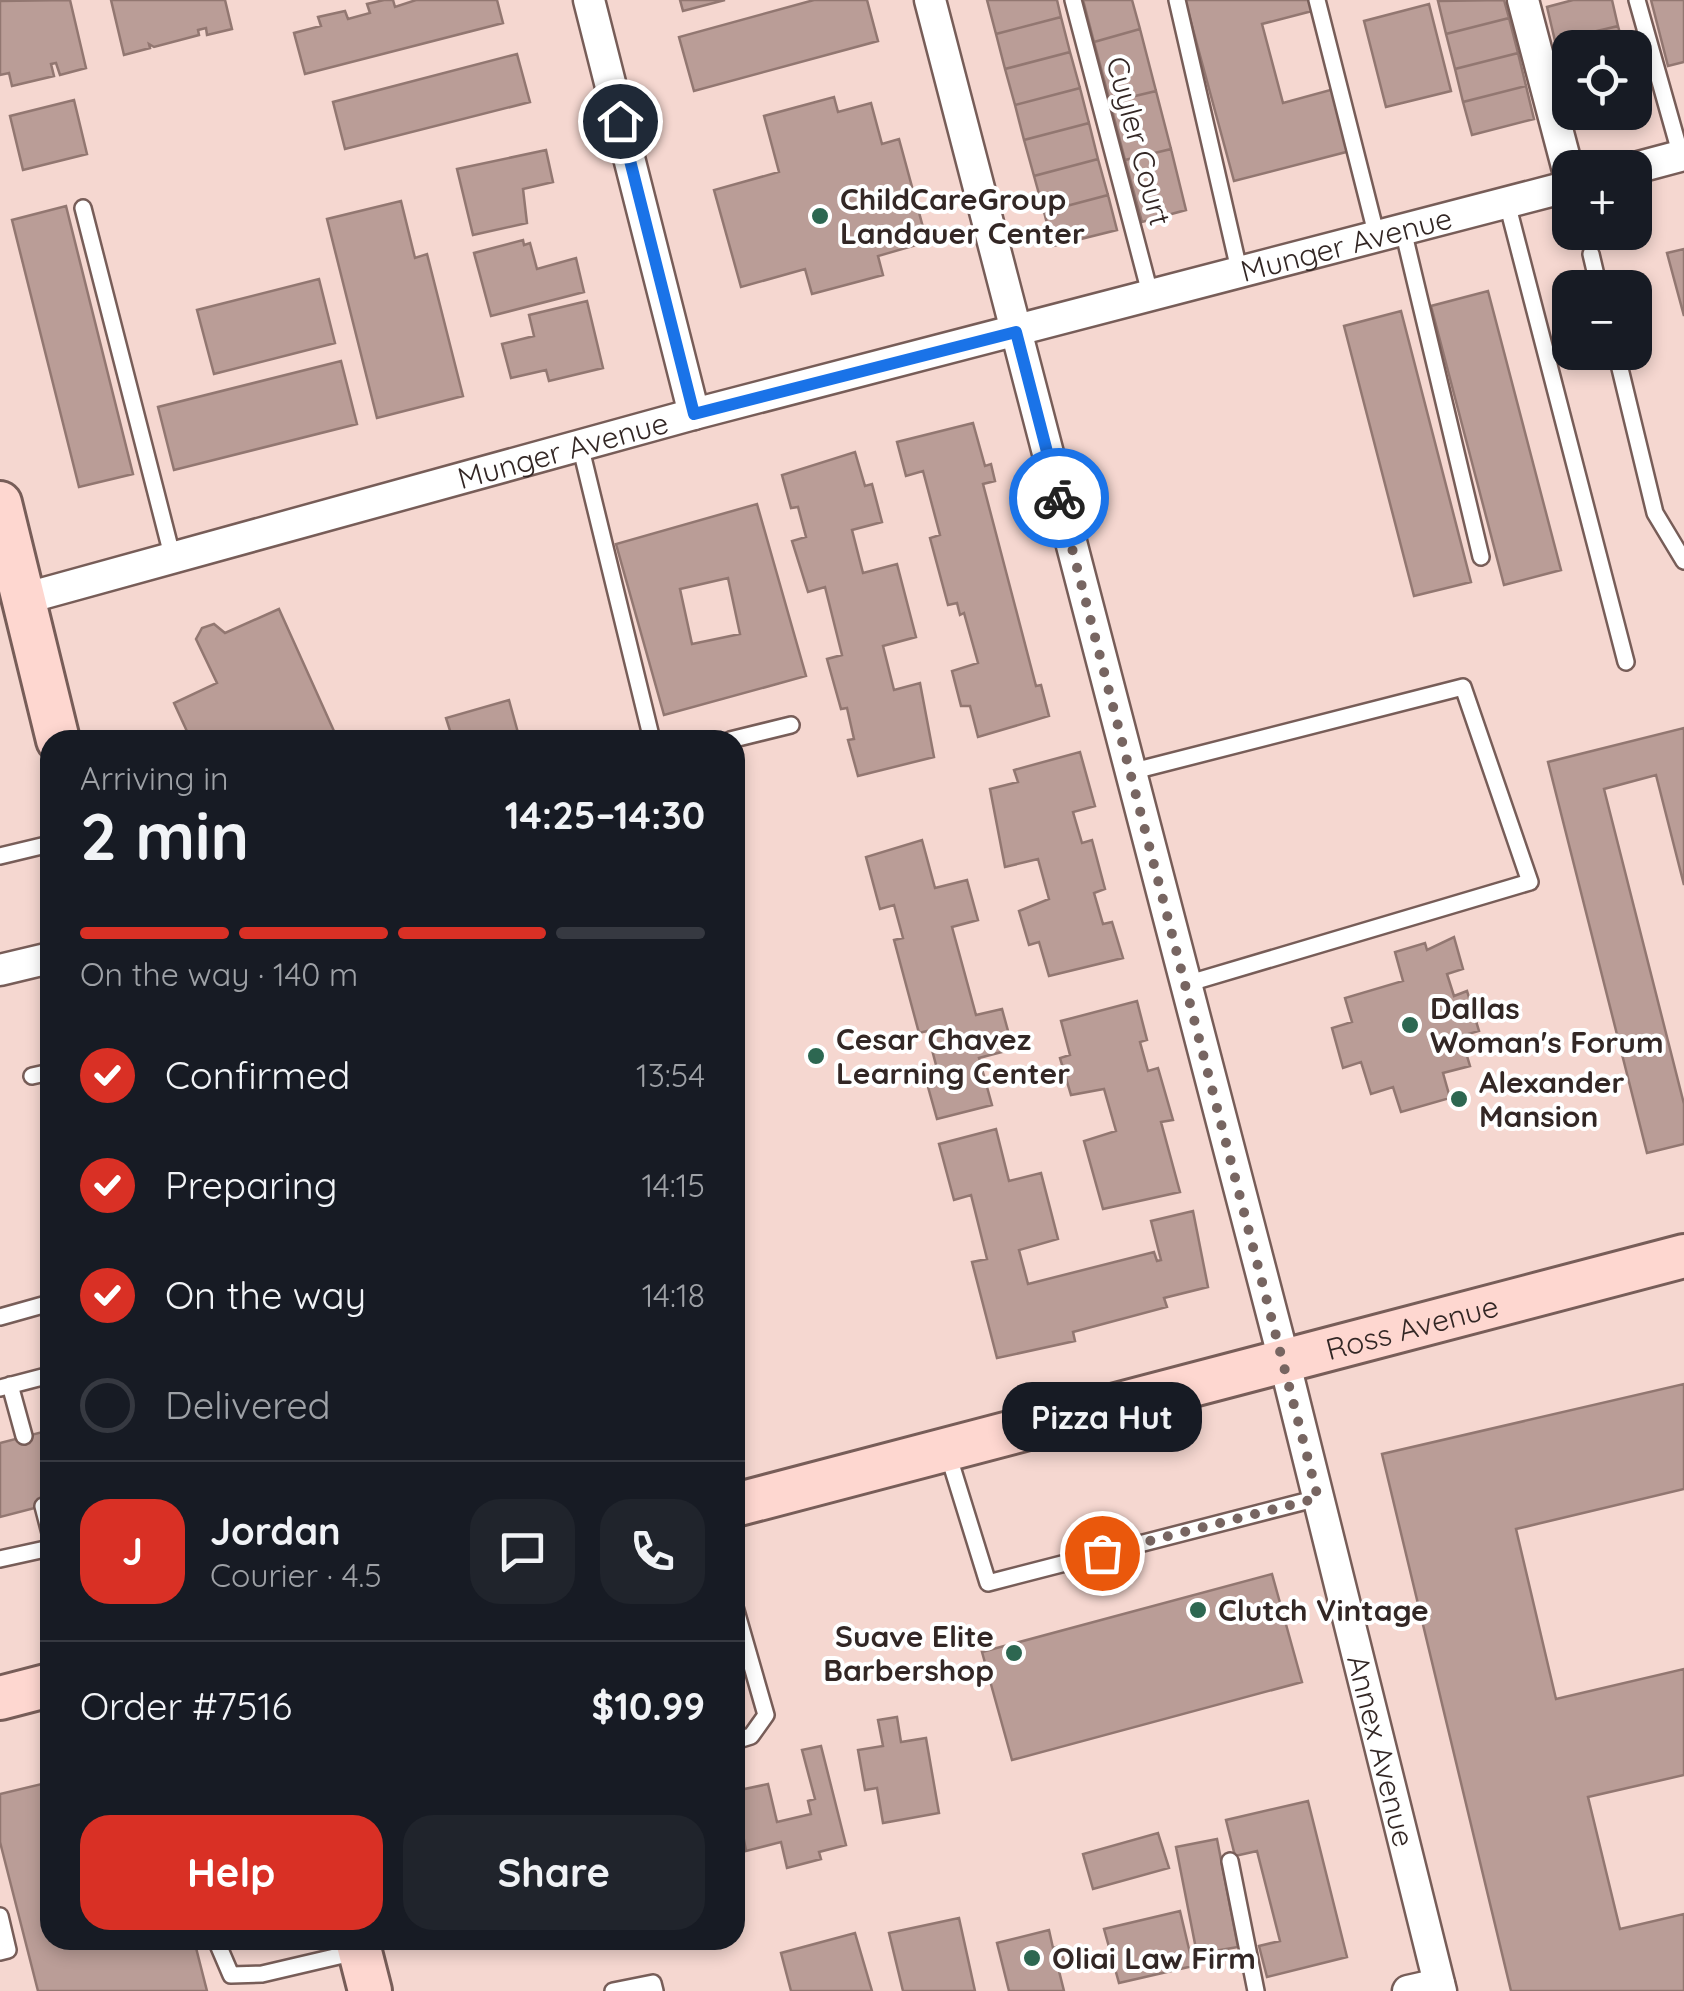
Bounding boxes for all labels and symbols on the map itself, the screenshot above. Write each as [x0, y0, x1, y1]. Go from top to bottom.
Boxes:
street label: Cuyler Court [1098, 52, 1180, 230]
pin [578, 79, 663, 164]
place label: ChildCareGroup Landauer Center [840, 180, 1085, 252]
street label: Munger Avenue [1237, 199, 1456, 290]
marker: ChildCareGroup Landauer Center [809, 205, 831, 227]
street label: Munger Avenue [453, 403, 672, 497]
courier [1009, 448, 1109, 548]
place label: Dallas Woman's Forum [1430, 989, 1664, 1061]
marker: Dallas Woman's Forum [1399, 1014, 1421, 1036]
place label: Cesar Chavez Learning Center [836, 1020, 1070, 1092]
marker: Cesar Chavez Learning Center [805, 1045, 827, 1067]
place label: Alexander Mansion [1479, 1063, 1625, 1135]
marker: Alexander Mansion [1448, 1088, 1470, 1110]
street label: Ross Avenue [1322, 1286, 1503, 1368]
callout: Pizza Hut [1002, 1383, 1202, 1453]
pin [1060, 1511, 1145, 1596]
place label: Clutch Vintage [1218, 1591, 1429, 1629]
marker: Clutch Vintage [1187, 1599, 1209, 1621]
place label: Suave Elite Barbershop [823, 1617, 994, 1689]
marker: Suave Elite Barbershop [1003, 1642, 1025, 1664]
street label: Annex Avenue [1339, 1651, 1423, 1851]
place label: Oliai Law Firm [1052, 1939, 1256, 1977]
marker: Oliai Law Firm [1021, 1947, 1043, 1969]

